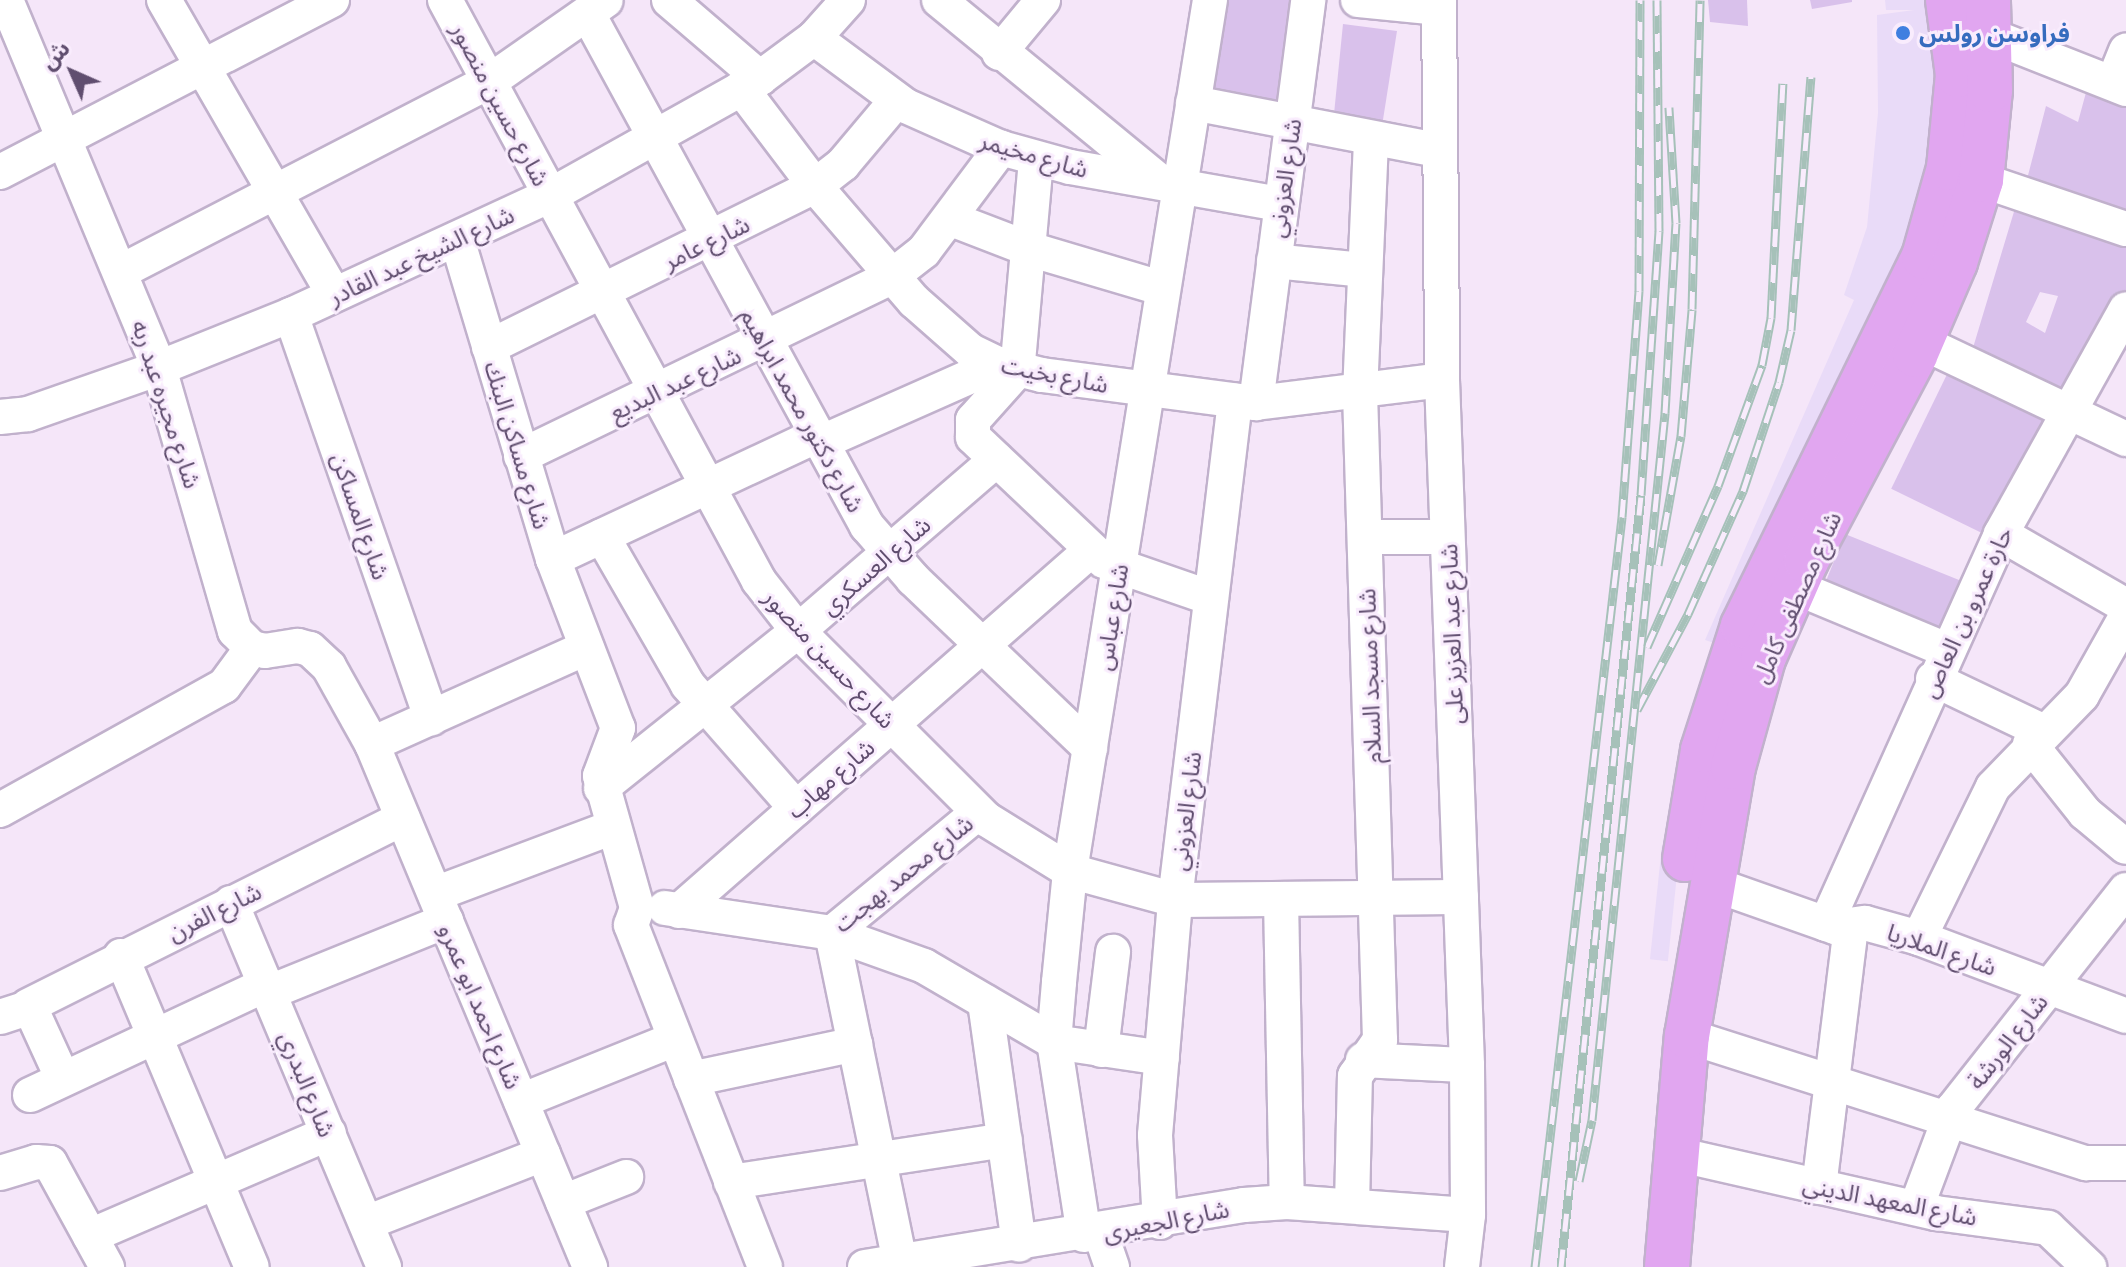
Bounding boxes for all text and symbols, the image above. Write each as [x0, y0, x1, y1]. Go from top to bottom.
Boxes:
street label: شارع حسين منصور [446, 17, 556, 191]
place label: فراوسن رولس [1919, 19, 2070, 47]
marker: فراوسن رولس [1894, 24, 1912, 42]
north arrow [32, 32, 112, 112]
text: ش [34, 34, 75, 75]
street label: شارع العزوني [1261, 116, 1307, 240]
street label: شارع مخيمر [976, 125, 1092, 183]
street label: شارع الشيخ عبد القادر [324, 199, 518, 311]
street label: شارع عامر [658, 209, 754, 275]
street label: شارع دكتور محمد ابراهيم [735, 303, 871, 517]
street label: شارع مجيره عبد ربه [126, 316, 208, 492]
street label: شارع عبد البديع [605, 340, 745, 426]
street label: شارع بخيت [999, 350, 1111, 398]
street label: شارع مساكن البنك [479, 358, 557, 532]
street label: شارع المساكن [326, 449, 396, 583]
street label: شارع مصطفى كامل [1745, 507, 1847, 687]
street label: شارع العسكري [814, 509, 936, 621]
street label: حارة عمرو بن العاص [1914, 522, 2018, 702]
street label: شارع عبد العزيز على [1433, 543, 1469, 725]
street label: شارع عباس [1088, 562, 1134, 672]
street label: شارع حسين منصور [758, 582, 902, 734]
street label: شارع مسجد السلام [1352, 588, 1386, 764]
street label: شارع مهاب [780, 732, 880, 824]
street label: شارع العزوني [1163, 750, 1207, 872]
street label: شارع محمد بهجت [828, 808, 978, 938]
street label: شارع الفرن [162, 876, 266, 946]
street label: شارع الملاريا [1884, 917, 2000, 981]
street label: شارع احمد ابو عمرو [433, 919, 529, 1093]
street label: شارع الورشة [1961, 988, 2053, 1094]
street label: شارع البدري [274, 1027, 342, 1141]
street label: شارع المعهد الديني [1800, 1169, 1980, 1231]
street label: شارع الجعيرى [1101, 1194, 1231, 1246]

